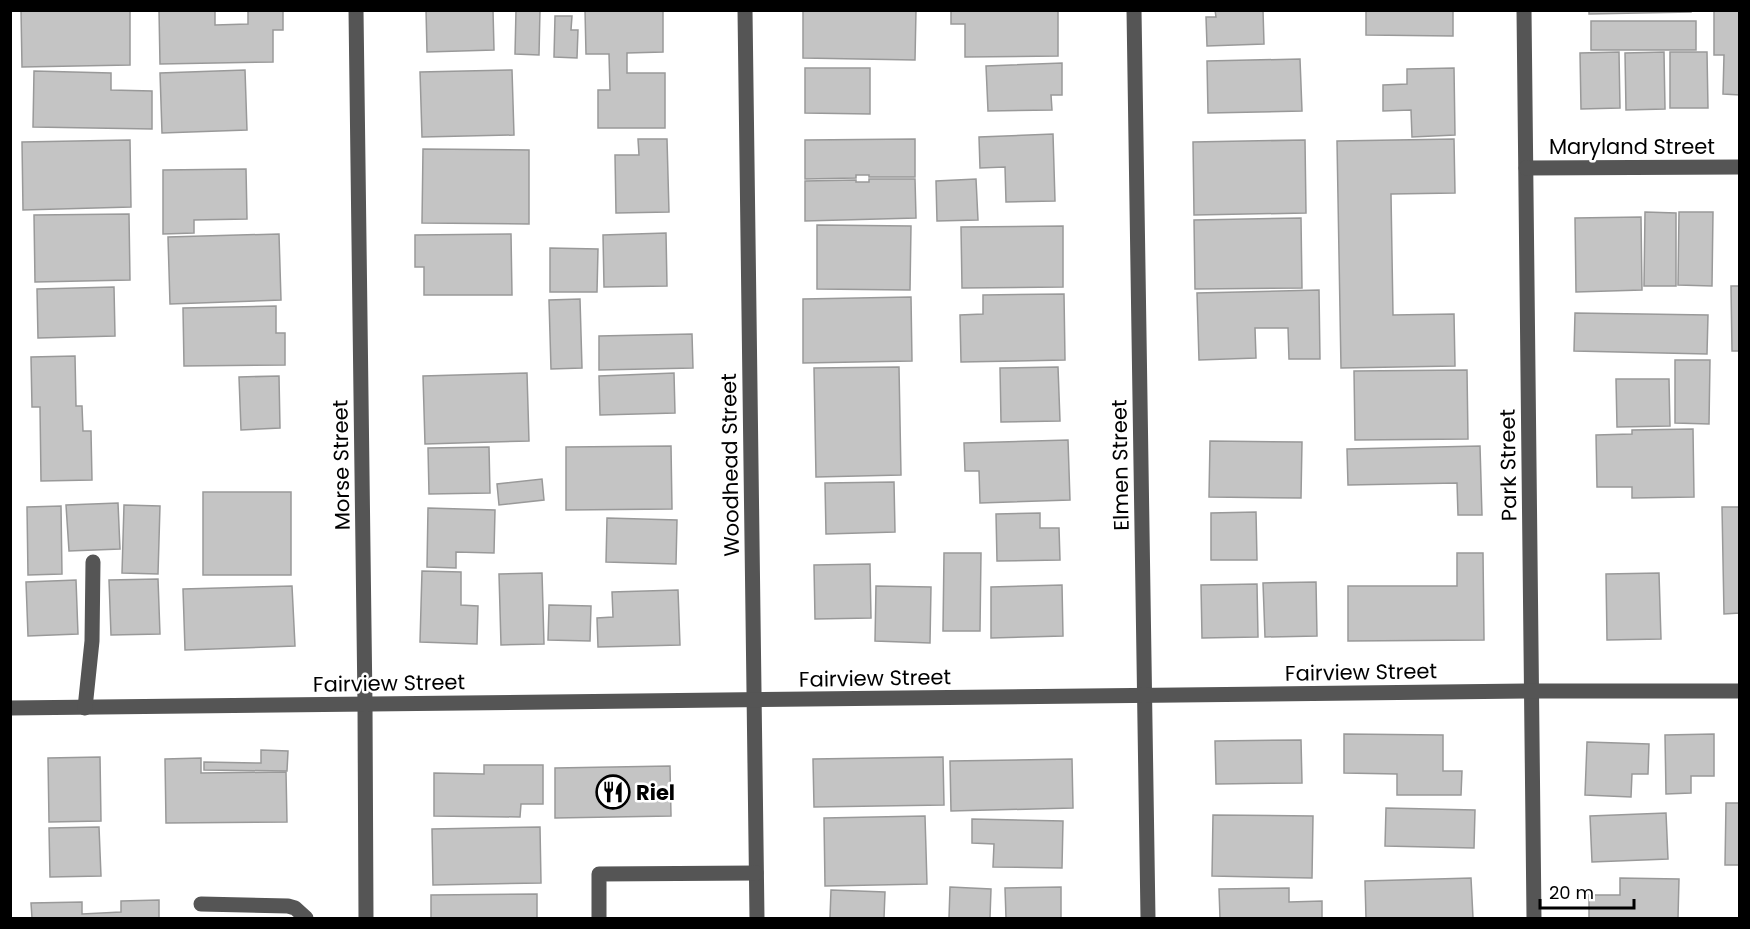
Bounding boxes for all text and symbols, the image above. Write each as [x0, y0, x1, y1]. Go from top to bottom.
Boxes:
street label: Maryland Street [1549, 132, 1715, 161]
street label: Woodhead Street [714, 373, 746, 557]
street label: Elmen Street [1104, 399, 1136, 531]
street label: Morse Street [325, 400, 357, 530]
street label: Park Street [1493, 409, 1523, 521]
street label: Fairview Street [1285, 656, 1437, 688]
street label: Fairview Street [799, 662, 951, 694]
street label: Fairview Street [313, 667, 465, 699]
restaurant icon: Riel [595, 774, 631, 810]
place label: Riel [636, 778, 675, 807]
scale bar [1540, 872, 1634, 910]
text: 20 m [1549, 880, 1594, 905]

